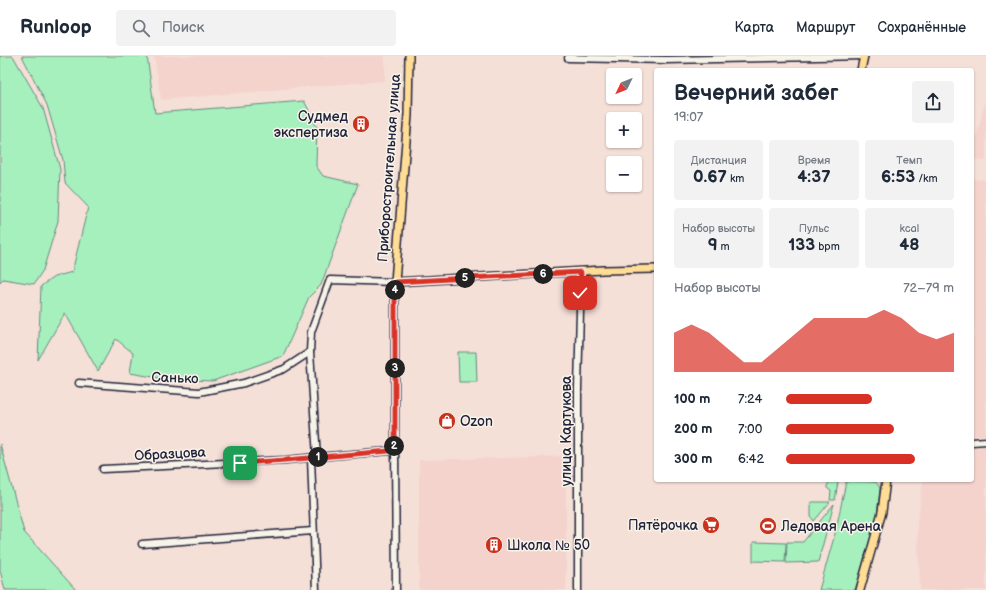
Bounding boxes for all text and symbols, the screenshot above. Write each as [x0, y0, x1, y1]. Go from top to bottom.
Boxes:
search box [116, 10, 396, 46]
text: Runloop [20, 16, 92, 39]
icon: search [130, 17, 152, 39]
text: Поиск [162, 18, 204, 37]
text: Карта [735, 19, 774, 36]
text: Маршрут [796, 19, 856, 36]
text: Сохранённые [878, 19, 966, 36]
north arrow [606, 68, 642, 104]
map controls [606, 68, 642, 192]
street label: Приборостроительная улица [374, 73, 404, 263]
text: Вечерний забег [674, 80, 838, 107]
button: share [912, 81, 954, 123]
place label: Судмед экспертиза [274, 108, 349, 141]
text: 19:07 [674, 109, 703, 125]
button: + [606, 112, 642, 148]
building icon: Судмед экспертиза [351, 114, 371, 134]
text: Дистанция [691, 154, 747, 167]
text: Время [798, 154, 830, 167]
text: Темп [896, 154, 922, 167]
button: − [606, 156, 642, 192]
text: 0.67 [693, 167, 727, 187]
text: 4:37 [797, 167, 831, 187]
text: 6:53 [881, 167, 915, 187]
text: km [727, 172, 744, 185]
text: /km [915, 172, 938, 185]
text: Набор высоты [682, 222, 755, 235]
text: Пульс [799, 222, 829, 235]
text: kcal [899, 222, 919, 235]
text: 9 [708, 235, 718, 255]
text: 133 [788, 235, 815, 255]
text: 48 [899, 235, 919, 255]
text: m [718, 240, 730, 253]
text: bpm [815, 240, 840, 253]
pin: 6 [533, 264, 553, 284]
text: 6 [540, 267, 546, 280]
pin: 5 [455, 268, 475, 288]
text: 5 [462, 271, 468, 284]
pin [563, 276, 597, 310]
pin: 4 [385, 280, 405, 300]
text: Набор высоты [674, 280, 761, 296]
text: 72–79 m [903, 280, 954, 296]
icon: check [569, 282, 591, 304]
text: 4 [392, 283, 398, 296]
pin: 3 [385, 358, 405, 378]
text: 3 [392, 361, 398, 374]
street label: Санько [151, 369, 199, 387]
street label: улица Картукова [558, 375, 575, 486]
text: 100 m [674, 391, 710, 407]
text: 7:24 [738, 391, 762, 407]
shop icon: Ozon [437, 411, 457, 431]
place label: Ozon [460, 413, 493, 430]
text: 200 m [674, 421, 712, 437]
text: 7:00 [738, 421, 762, 437]
pin: 2 [384, 436, 404, 456]
text: 2 [391, 439, 397, 452]
street label: Образцова [134, 444, 207, 464]
pin [223, 446, 257, 480]
pin: 1 [308, 447, 328, 467]
text: 1 [316, 450, 320, 463]
text: 300 m [674, 451, 712, 467]
text: 6:42 [738, 451, 764, 467]
icon: arrive [229, 452, 251, 474]
supermarket icon: Пятёрочка [701, 515, 721, 535]
sports icon: Ледовая Арена [758, 516, 778, 536]
place label: Пятёрочка [628, 517, 699, 534]
place label: Ледовая Арена [780, 518, 882, 535]
building icon: Школа № 50 [484, 535, 504, 555]
place label: Школа № 50 [507, 537, 590, 554]

